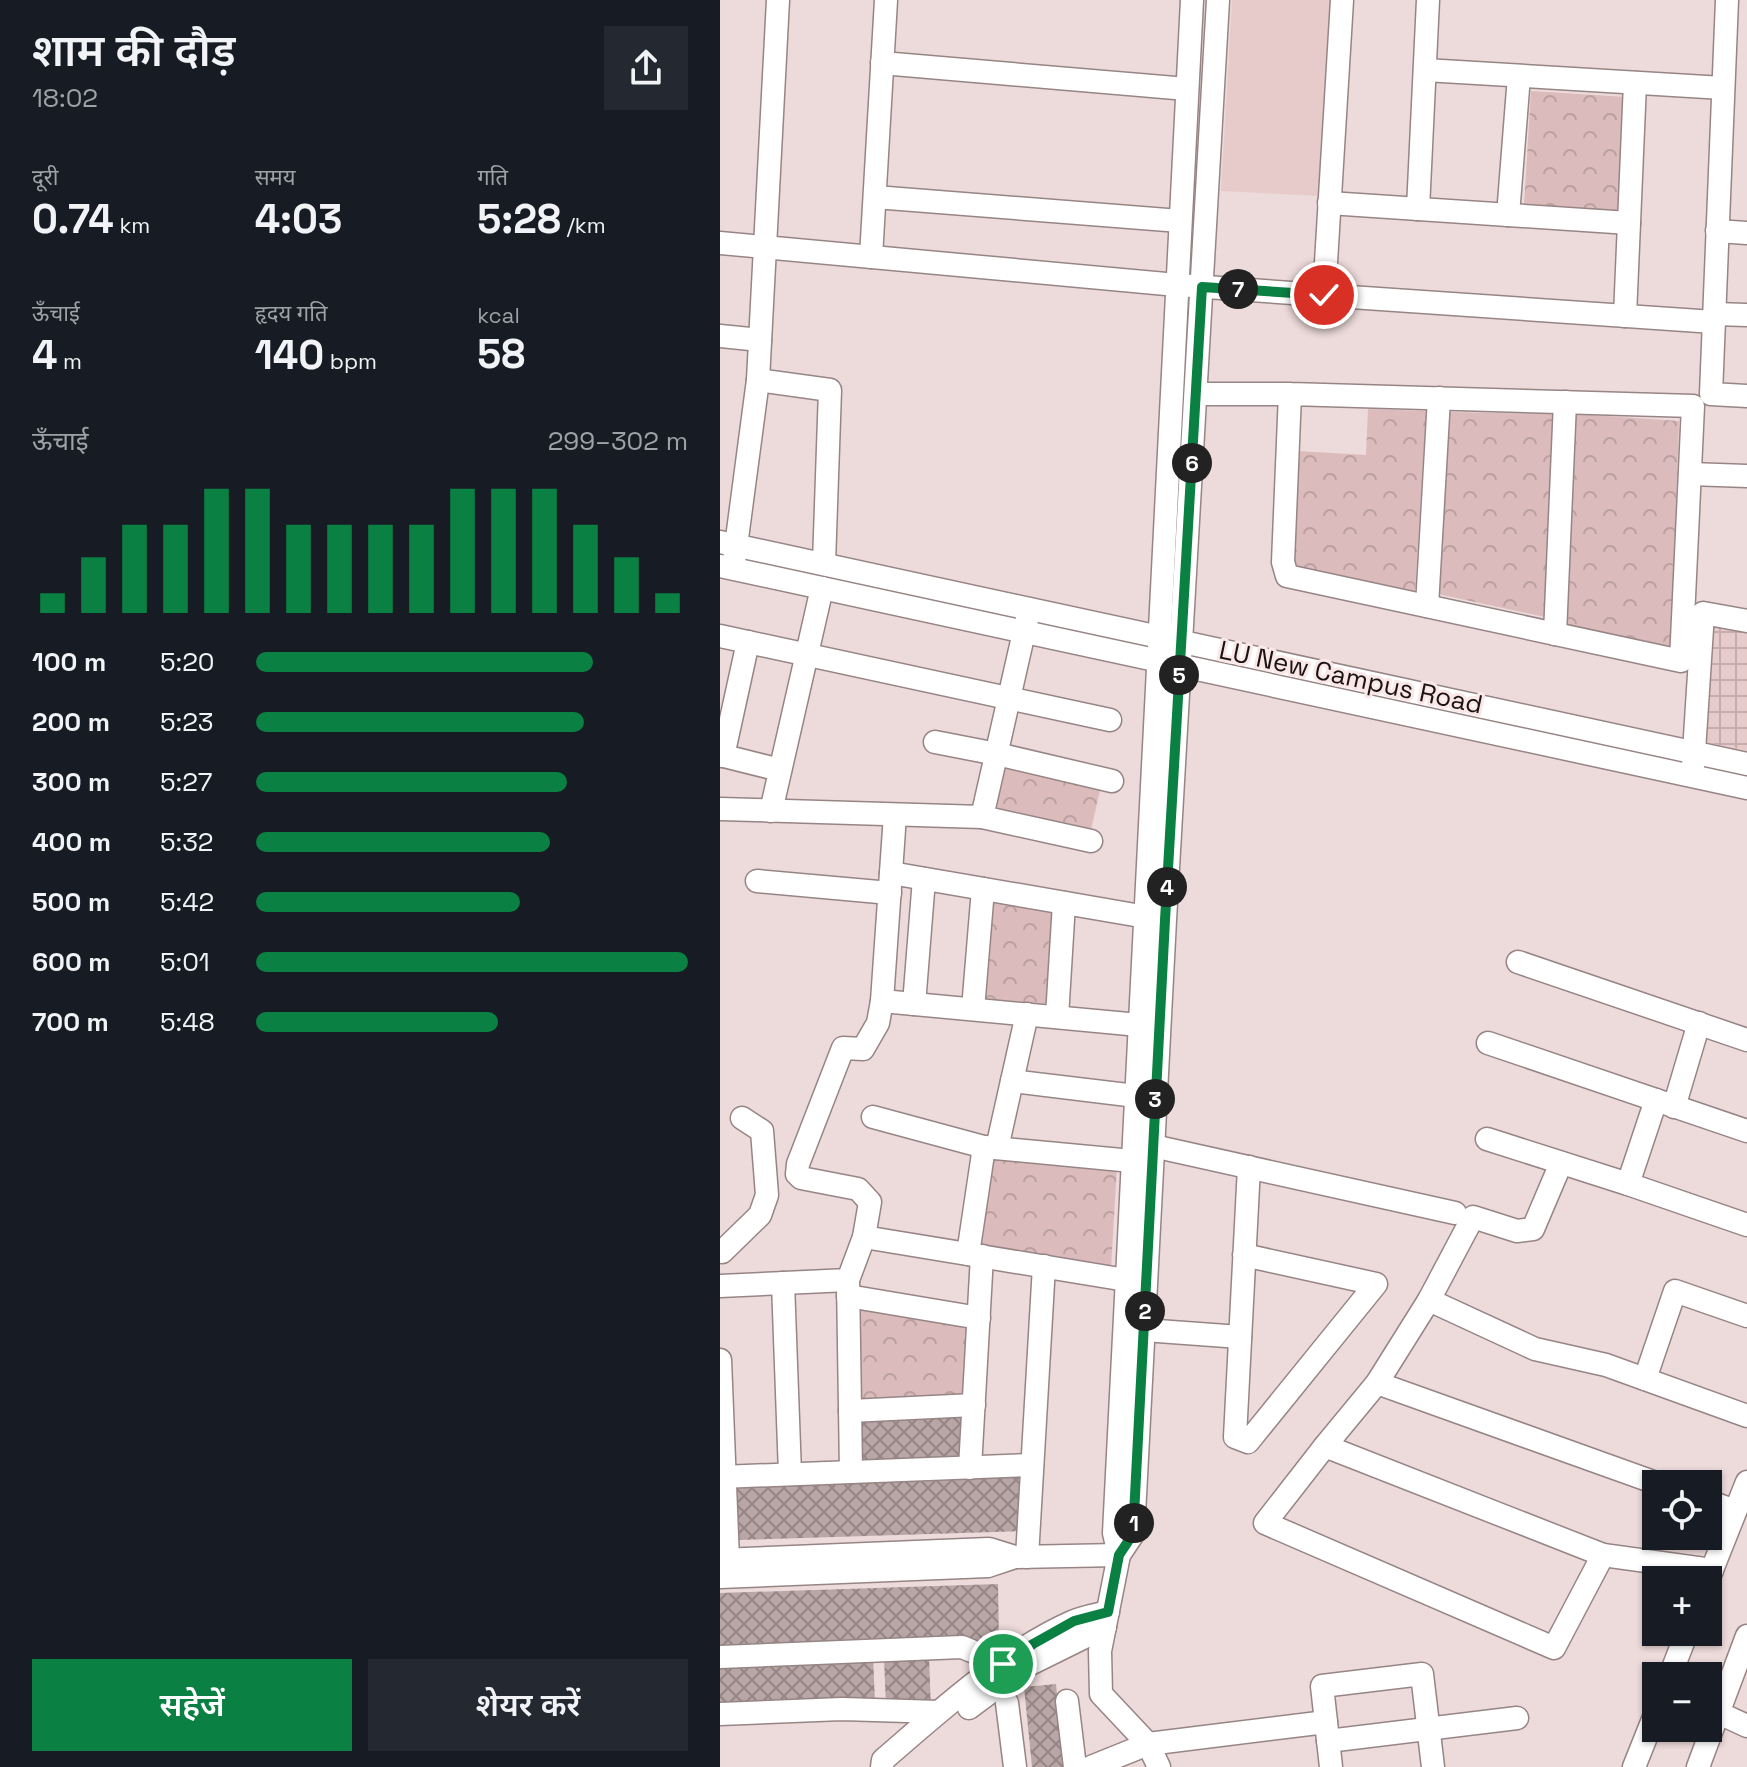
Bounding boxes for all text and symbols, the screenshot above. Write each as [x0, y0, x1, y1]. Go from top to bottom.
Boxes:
text: शाम की दौड़ [32, 23, 235, 79]
button: share [604, 26, 688, 110]
text: 18:02 [32, 81, 98, 115]
text: दूरी [32, 163, 58, 191]
text: समय [255, 163, 295, 191]
text: गति [477, 163, 508, 191]
text: 0.74 [32, 194, 114, 245]
text: 4:03 [255, 194, 342, 245]
text: 5:28 [477, 194, 561, 245]
text: km [114, 211, 150, 239]
text: /km [561, 211, 606, 239]
pin [1290, 261, 1358, 329]
pin: 7 [1218, 269, 1258, 309]
icon: check [1302, 273, 1346, 317]
text: 7 [1232, 275, 1244, 303]
text: ऊँचाई [32, 299, 80, 327]
text: हृदय गति [255, 299, 327, 327]
text: kcal [477, 301, 520, 329]
text: 58 [477, 329, 525, 380]
text: 4 [32, 330, 57, 381]
text: 140 [255, 330, 324, 381]
text: m [57, 347, 82, 375]
text: bpm [324, 347, 377, 375]
text: ऊँचाई [32, 424, 88, 458]
text: 299–302 m [548, 424, 688, 458]
pin: 6 [1172, 443, 1212, 483]
text: 6 [1185, 449, 1199, 477]
street label: LU New Campus Road [1216, 632, 1486, 722]
text: 100 m [32, 645, 106, 679]
text: 5:20 [160, 645, 215, 679]
pin: 5 [1159, 655, 1199, 695]
text: 5 [1172, 661, 1186, 689]
text: 200 m [32, 705, 110, 739]
text: 5:23 [160, 705, 213, 739]
text: 300 m [32, 765, 110, 799]
text: 5:27 [160, 765, 212, 799]
text: 400 m [32, 825, 111, 859]
text: 5:32 [160, 825, 214, 859]
pin: 4 [1147, 867, 1187, 907]
text: 4 [1160, 873, 1174, 901]
text: 500 m [32, 885, 110, 919]
text: 5:42 [160, 885, 214, 919]
text: 600 m [32, 945, 111, 979]
text: 5:01 [160, 945, 210, 979]
text: 700 m [32, 1005, 109, 1039]
text: 5:48 [160, 1005, 215, 1039]
pin: 3 [1135, 1079, 1175, 1119]
text: 3 [1148, 1085, 1162, 1113]
pin: 2 [1125, 1291, 1165, 1331]
text: 2 [1138, 1297, 1152, 1325]
map controls [1642, 1470, 1722, 1742]
button: locate [1642, 1470, 1722, 1550]
pin: 1 [1114, 1503, 1154, 1543]
text: 1 [1129, 1509, 1139, 1537]
button: + [1642, 1566, 1722, 1646]
pin [969, 1630, 1037, 1698]
icon: arrive [981, 1642, 1025, 1686]
button: सहेजें [32, 1659, 352, 1751]
button: शेयर करें [368, 1659, 688, 1751]
button: − [1642, 1662, 1722, 1742]

